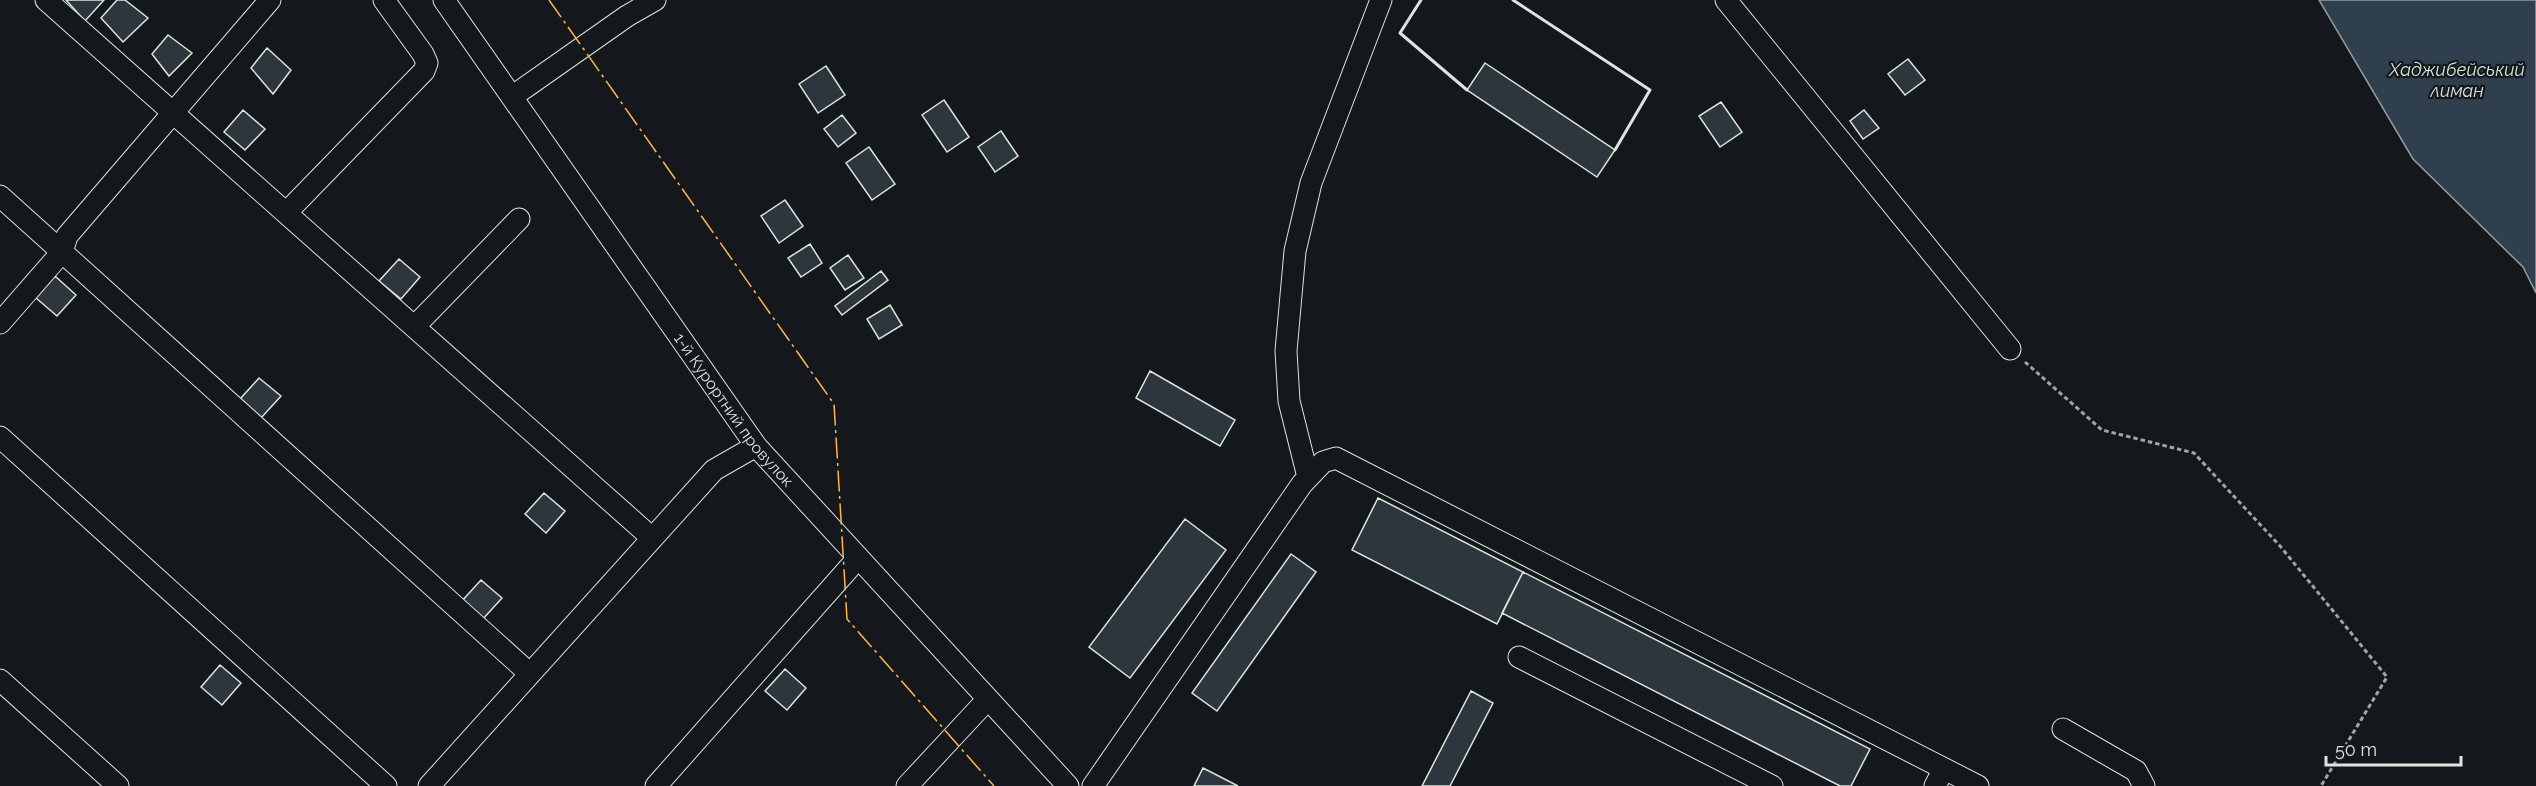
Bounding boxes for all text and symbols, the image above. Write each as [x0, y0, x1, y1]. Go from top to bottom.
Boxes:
water label: Хаджибейський лиман [2388, 59, 2525, 101]
street label: 1-й Курортний провулок [670, 329, 797, 491]
scale bar [2326, 729, 2461, 767]
text: 50 m [2335, 739, 2377, 760]

